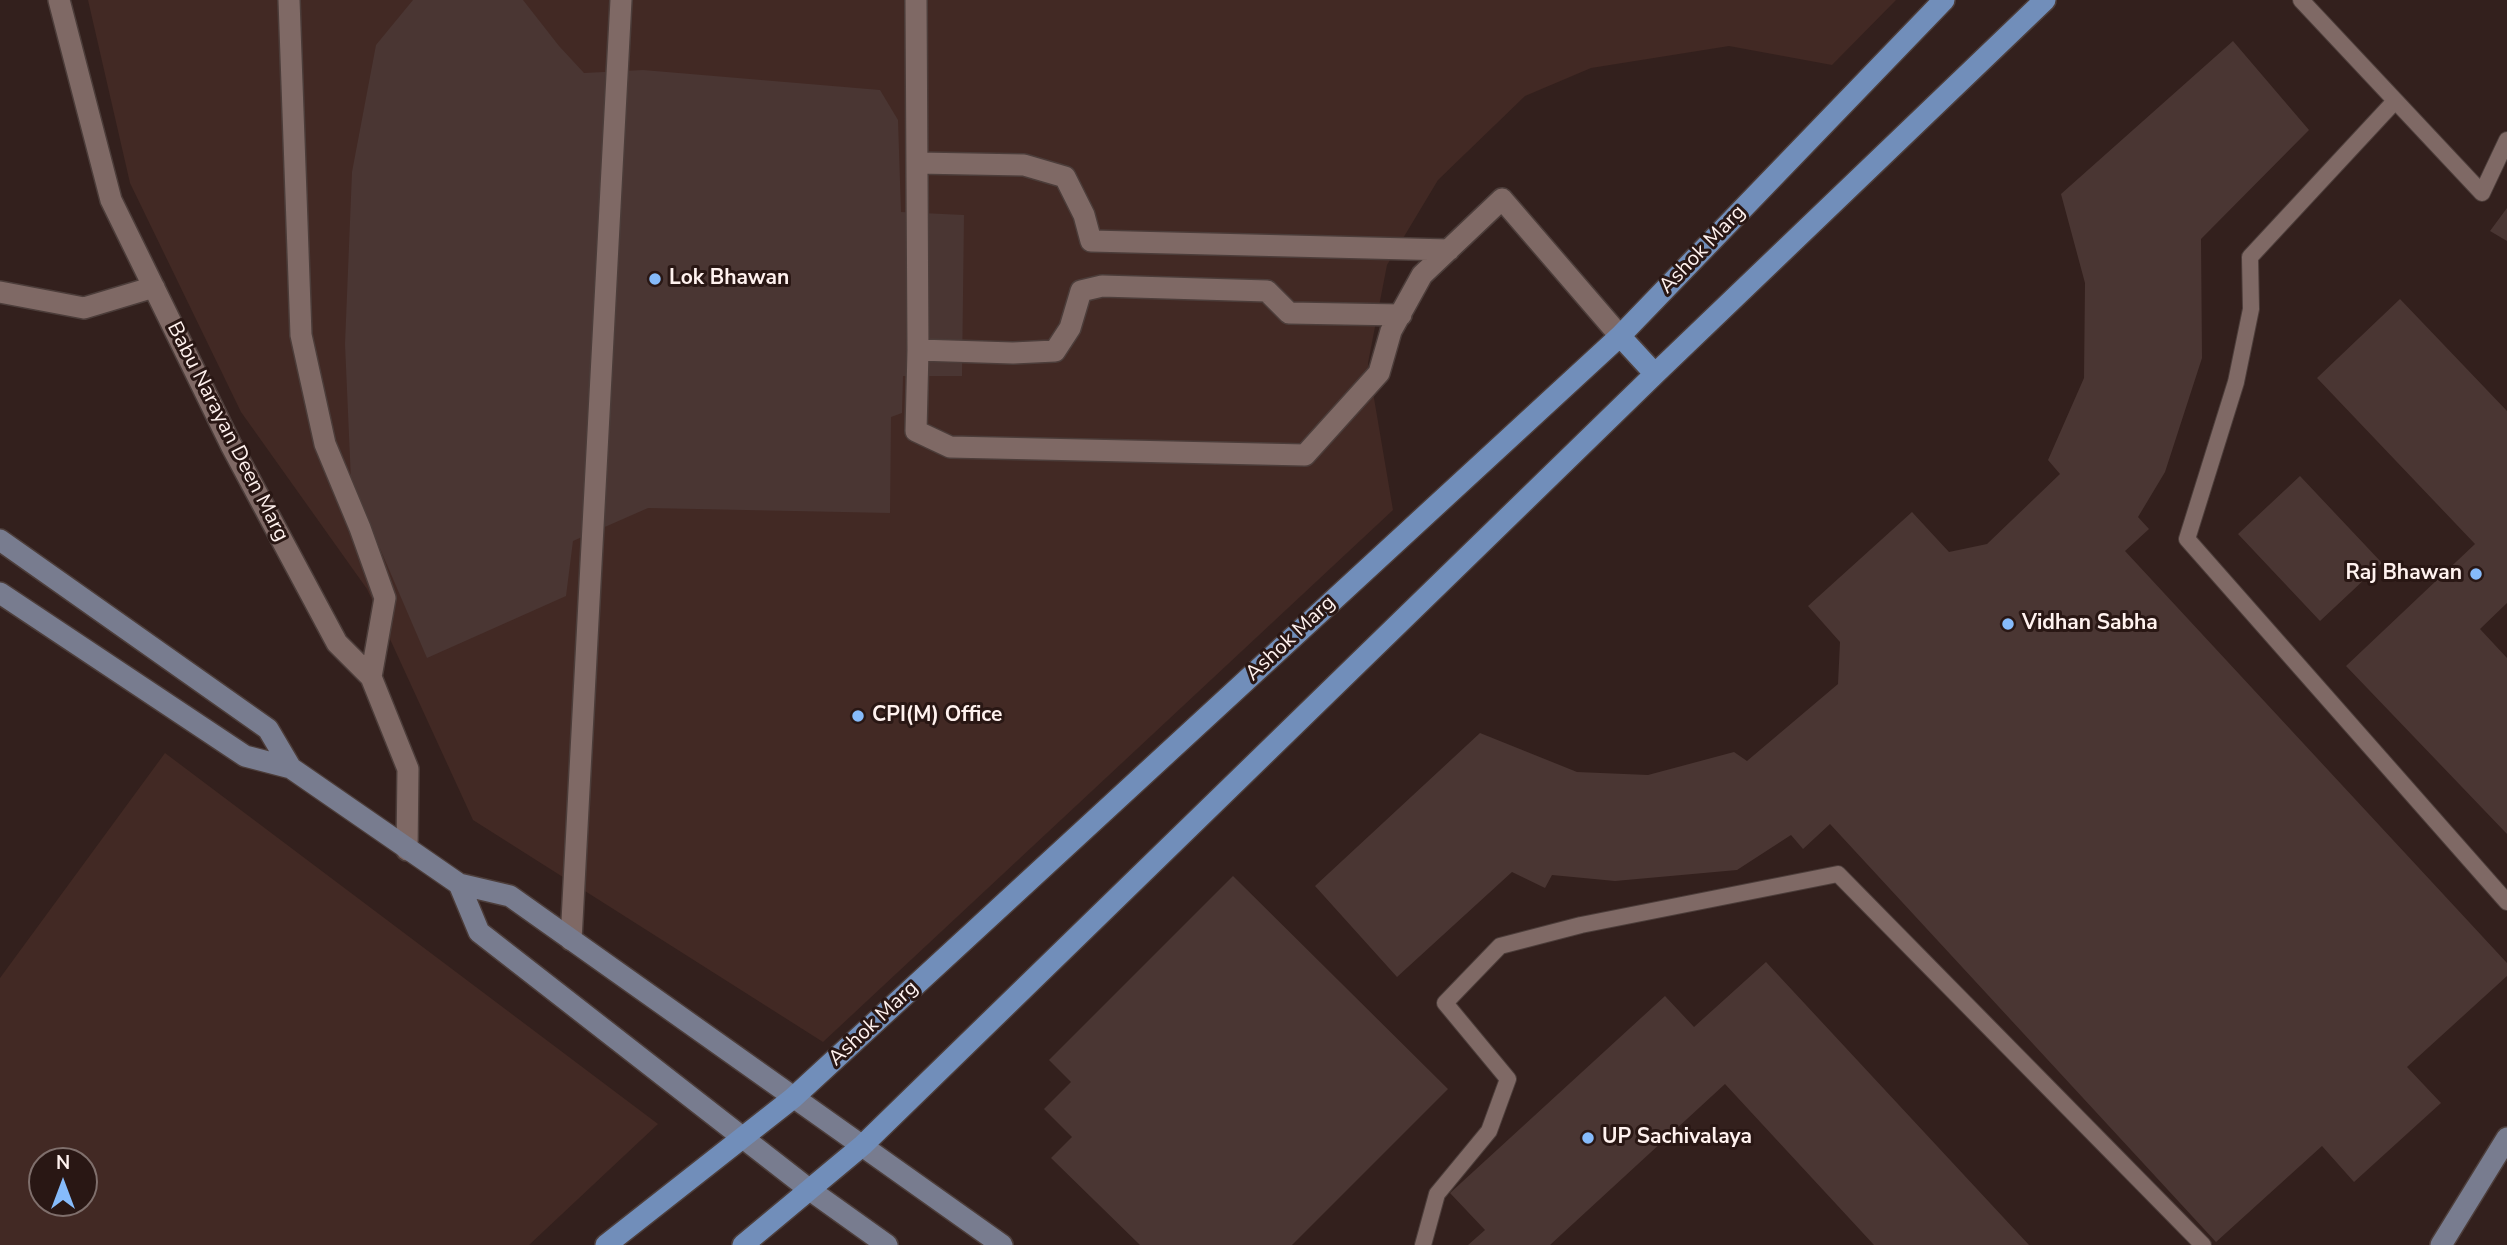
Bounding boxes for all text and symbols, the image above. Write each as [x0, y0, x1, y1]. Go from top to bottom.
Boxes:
street label: Ashok Marg [1654, 200, 1752, 300]
place label: Lok Bhawan [669, 266, 789, 292]
marker: Lok Bhawan [647, 271, 663, 287]
street label: Babu Narayan Deen Marg [161, 318, 293, 546]
place label: Raj Bhawan [2346, 561, 2462, 587]
marker: Raj Bhawan [2468, 566, 2484, 582]
street label: Ashok Marg [1241, 591, 1341, 687]
place label: Vidhan Sabha [2022, 611, 2158, 637]
marker: Vidhan Sabha [2000, 616, 2016, 632]
place label: CPI(M) Office [872, 703, 1002, 729]
marker: CPI(M) Office [850, 708, 866, 724]
street label: Ashok Marg [824, 976, 924, 1072]
place label: UP Sachivalaya [1602, 1125, 1752, 1151]
marker: UP Sachivalaya [1580, 1130, 1596, 1146]
north arrow [28, 1147, 98, 1217]
text: N [56, 1150, 70, 1176]

